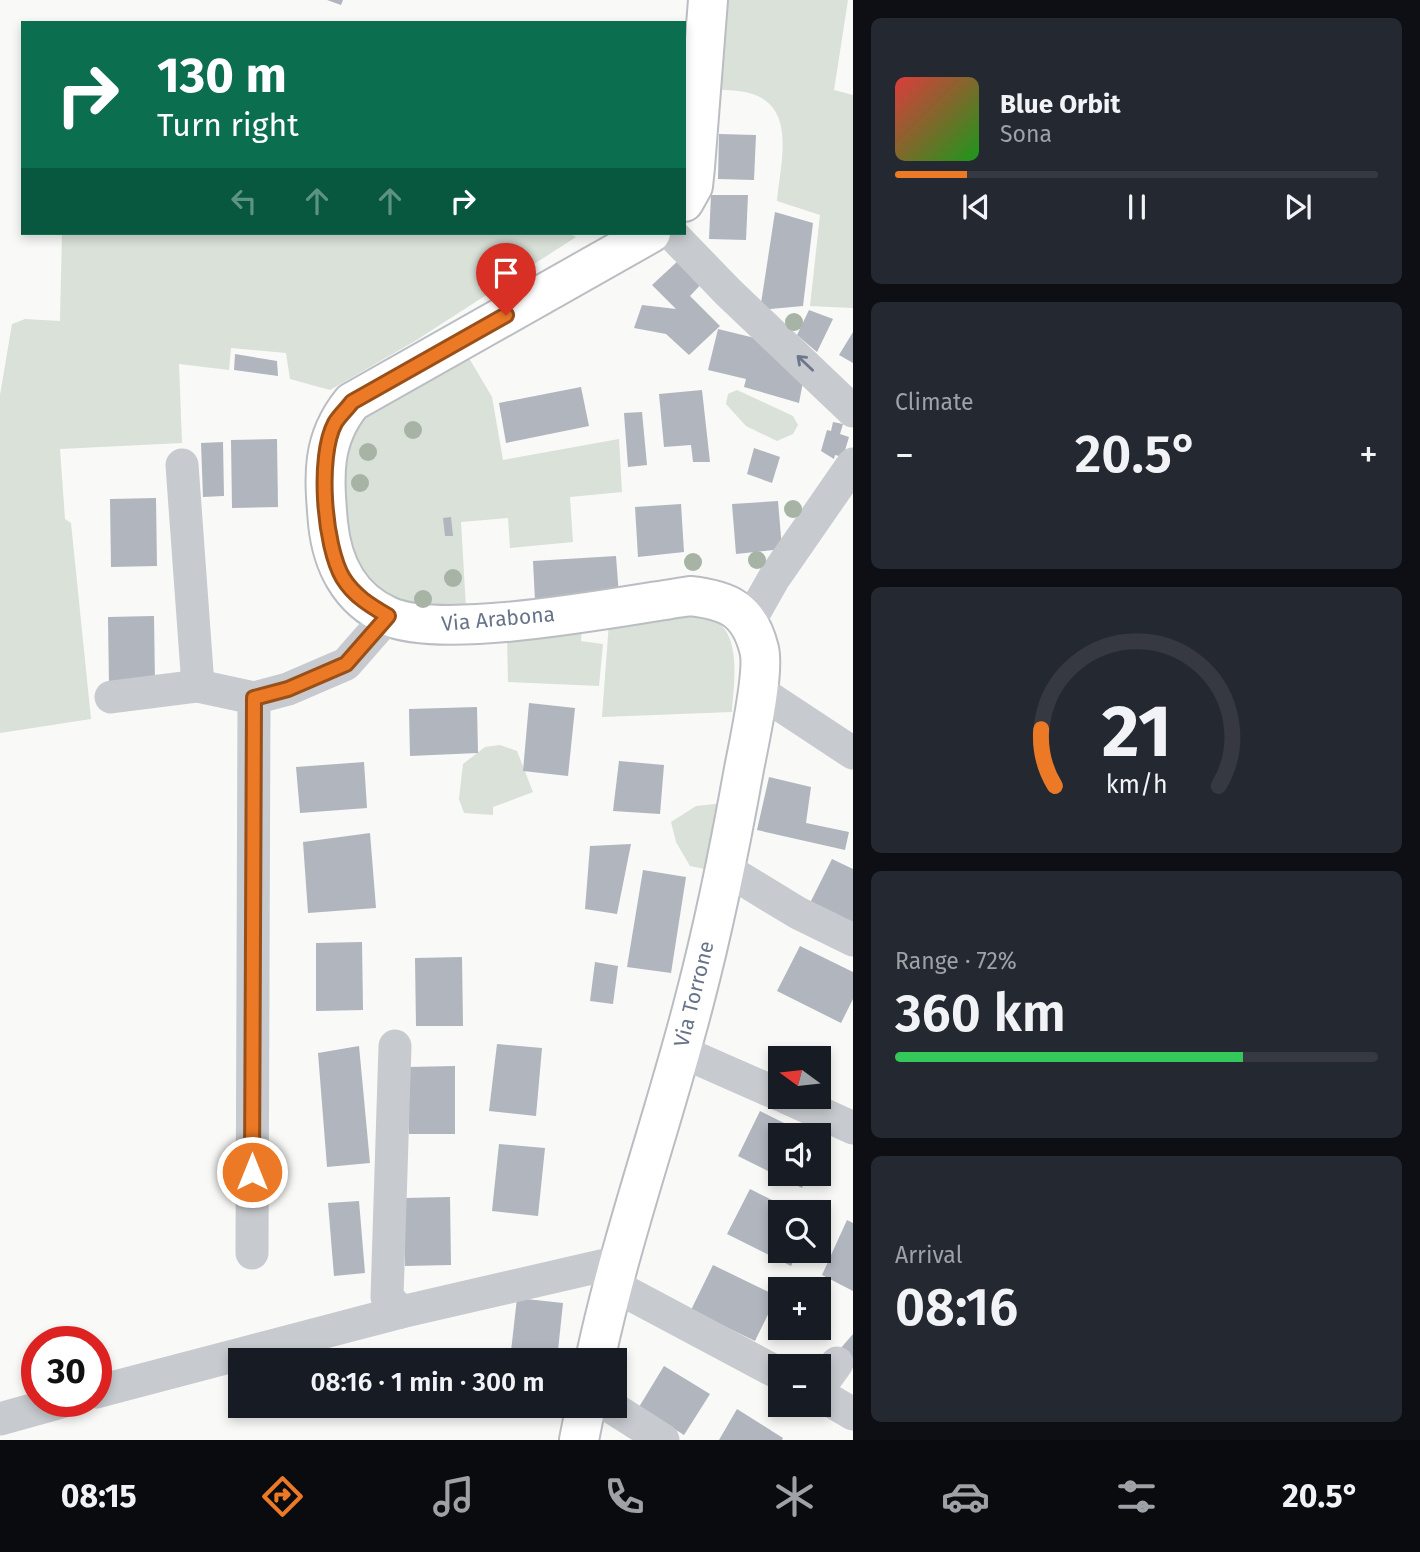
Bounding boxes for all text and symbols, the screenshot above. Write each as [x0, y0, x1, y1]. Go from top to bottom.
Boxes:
text: 130 m [157, 46, 287, 105]
icon: right [42, 49, 133, 140]
text: Blue Orbit [1000, 89, 1120, 120]
text: Turn right [157, 106, 299, 144]
text: Sona [1000, 120, 1052, 148]
icon: left [225, 182, 263, 220]
icon: ahead [298, 182, 336, 220]
icon: ahead [371, 182, 409, 220]
icon: right [444, 182, 482, 220]
icon: previous [957, 188, 995, 226]
icon: pause [1118, 188, 1156, 226]
icon: next [1279, 188, 1317, 226]
pin [476, 243, 536, 315]
icon: arrive [487, 254, 525, 292]
one-way arrow [796, 355, 814, 371]
text: Climate [895, 388, 974, 416]
text: 20.5° [1075, 423, 1198, 486]
text: − [895, 432, 914, 478]
text: + [1359, 432, 1378, 478]
street label: Via Arabona [440, 601, 556, 637]
text: 21 [1102, 688, 1171, 775]
text: km/h [1106, 770, 1167, 800]
street label: Via Torrone [668, 938, 720, 1050]
text: Range · 72% [895, 947, 1017, 975]
text: 360 km [895, 982, 1066, 1045]
north arrow [768, 1046, 831, 1110]
map controls [768, 1046, 831, 1417]
button: sound [768, 1123, 831, 1186]
position arrow [215, 1135, 289, 1209]
button: search [768, 1200, 831, 1263]
text: Arrival [895, 1241, 962, 1269]
text: 08:16 [895, 1276, 1018, 1339]
button: + [768, 1277, 831, 1340]
speed limit sign: 30 [21, 1326, 112, 1417]
button: − [768, 1354, 831, 1417]
text: 08:16 · 1 min · 300 m [310, 1367, 545, 1398]
icon: directions [258, 1472, 307, 1521]
icon: music [429, 1472, 478, 1521]
icon: phone [600, 1472, 649, 1521]
icon: climate [770, 1472, 819, 1521]
icon: car [941, 1472, 990, 1521]
icon: filters [1112, 1472, 1161, 1521]
text: 08:15 [61, 1477, 137, 1515]
text: 20.5° [1282, 1477, 1359, 1515]

